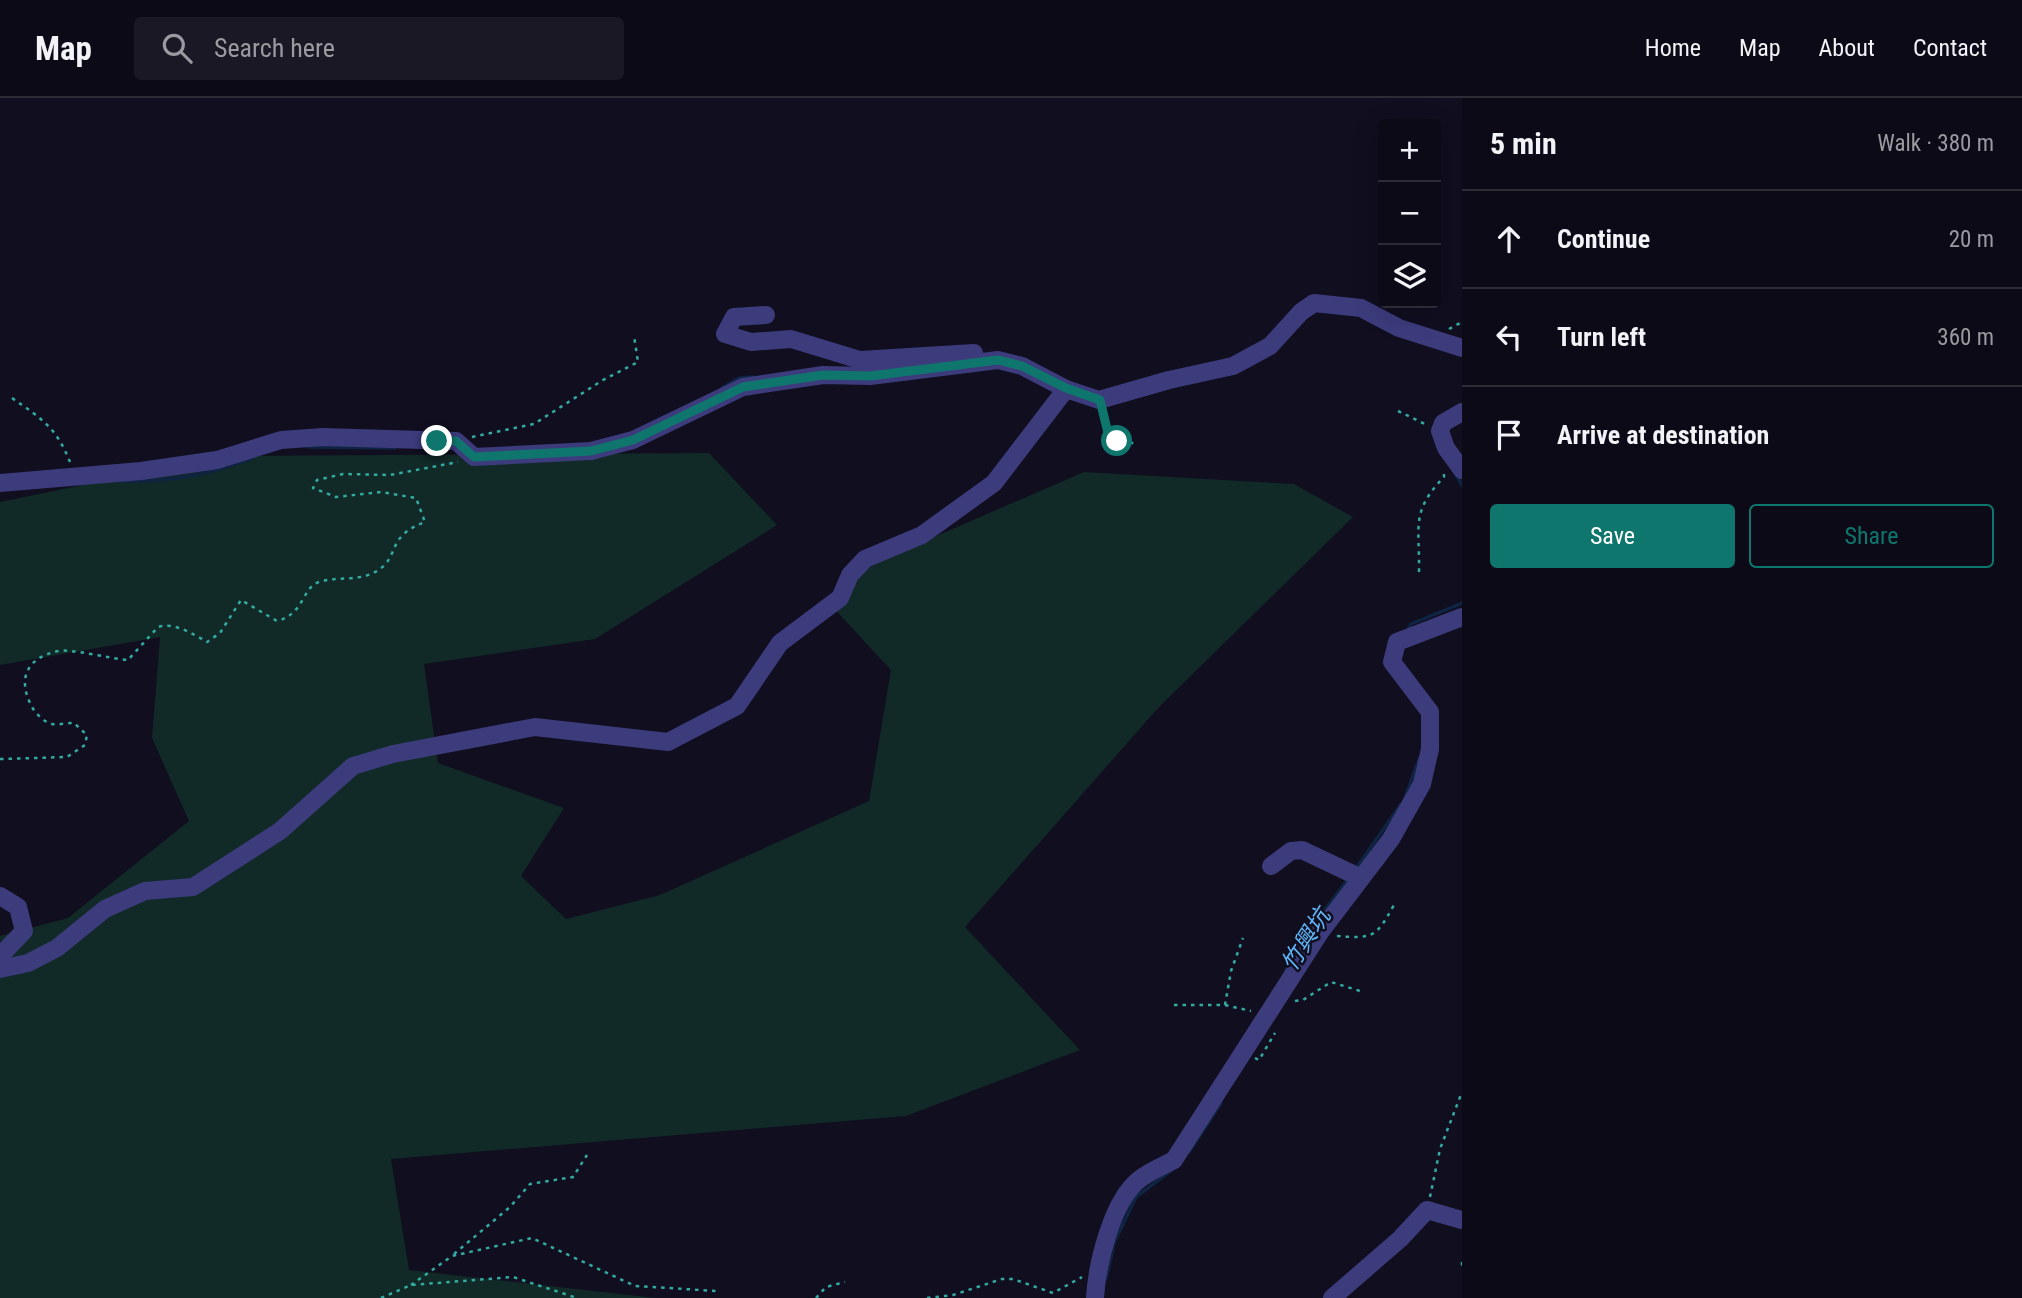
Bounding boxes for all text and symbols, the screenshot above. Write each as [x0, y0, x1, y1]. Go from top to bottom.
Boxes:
search box [134, 17, 624, 80]
text: Map [35, 29, 92, 68]
icon: search [158, 29, 196, 67]
text: Search here [214, 33, 335, 63]
text: Home [1645, 34, 1701, 62]
text: Map [1739, 34, 1781, 62]
text: About [1819, 34, 1875, 62]
text: Contact [1913, 34, 1987, 62]
map controls [1378, 119, 1441, 308]
button: + [1378, 119, 1441, 182]
text: 5 min [1490, 126, 1557, 161]
text: Walk · 380 m [1877, 130, 1994, 157]
button: − [1378, 182, 1441, 245]
icon: ahead [1490, 220, 1528, 258]
text: Continue [1557, 224, 1650, 254]
text: 20 m [1949, 226, 1994, 253]
button: layers [1378, 245, 1441, 308]
icon: left [1490, 318, 1528, 356]
text: Turn left [1557, 322, 1646, 352]
text: 360 m [1937, 324, 1994, 351]
icon: arrive [1490, 416, 1528, 454]
text: Arrive at destination [1557, 420, 1769, 450]
route end [421, 425, 452, 456]
route start [1101, 425, 1132, 456]
button: Save [1490, 504, 1735, 568]
button: Share [1749, 504, 1994, 568]
water label: 竹興坑 [1276, 901, 1338, 976]

